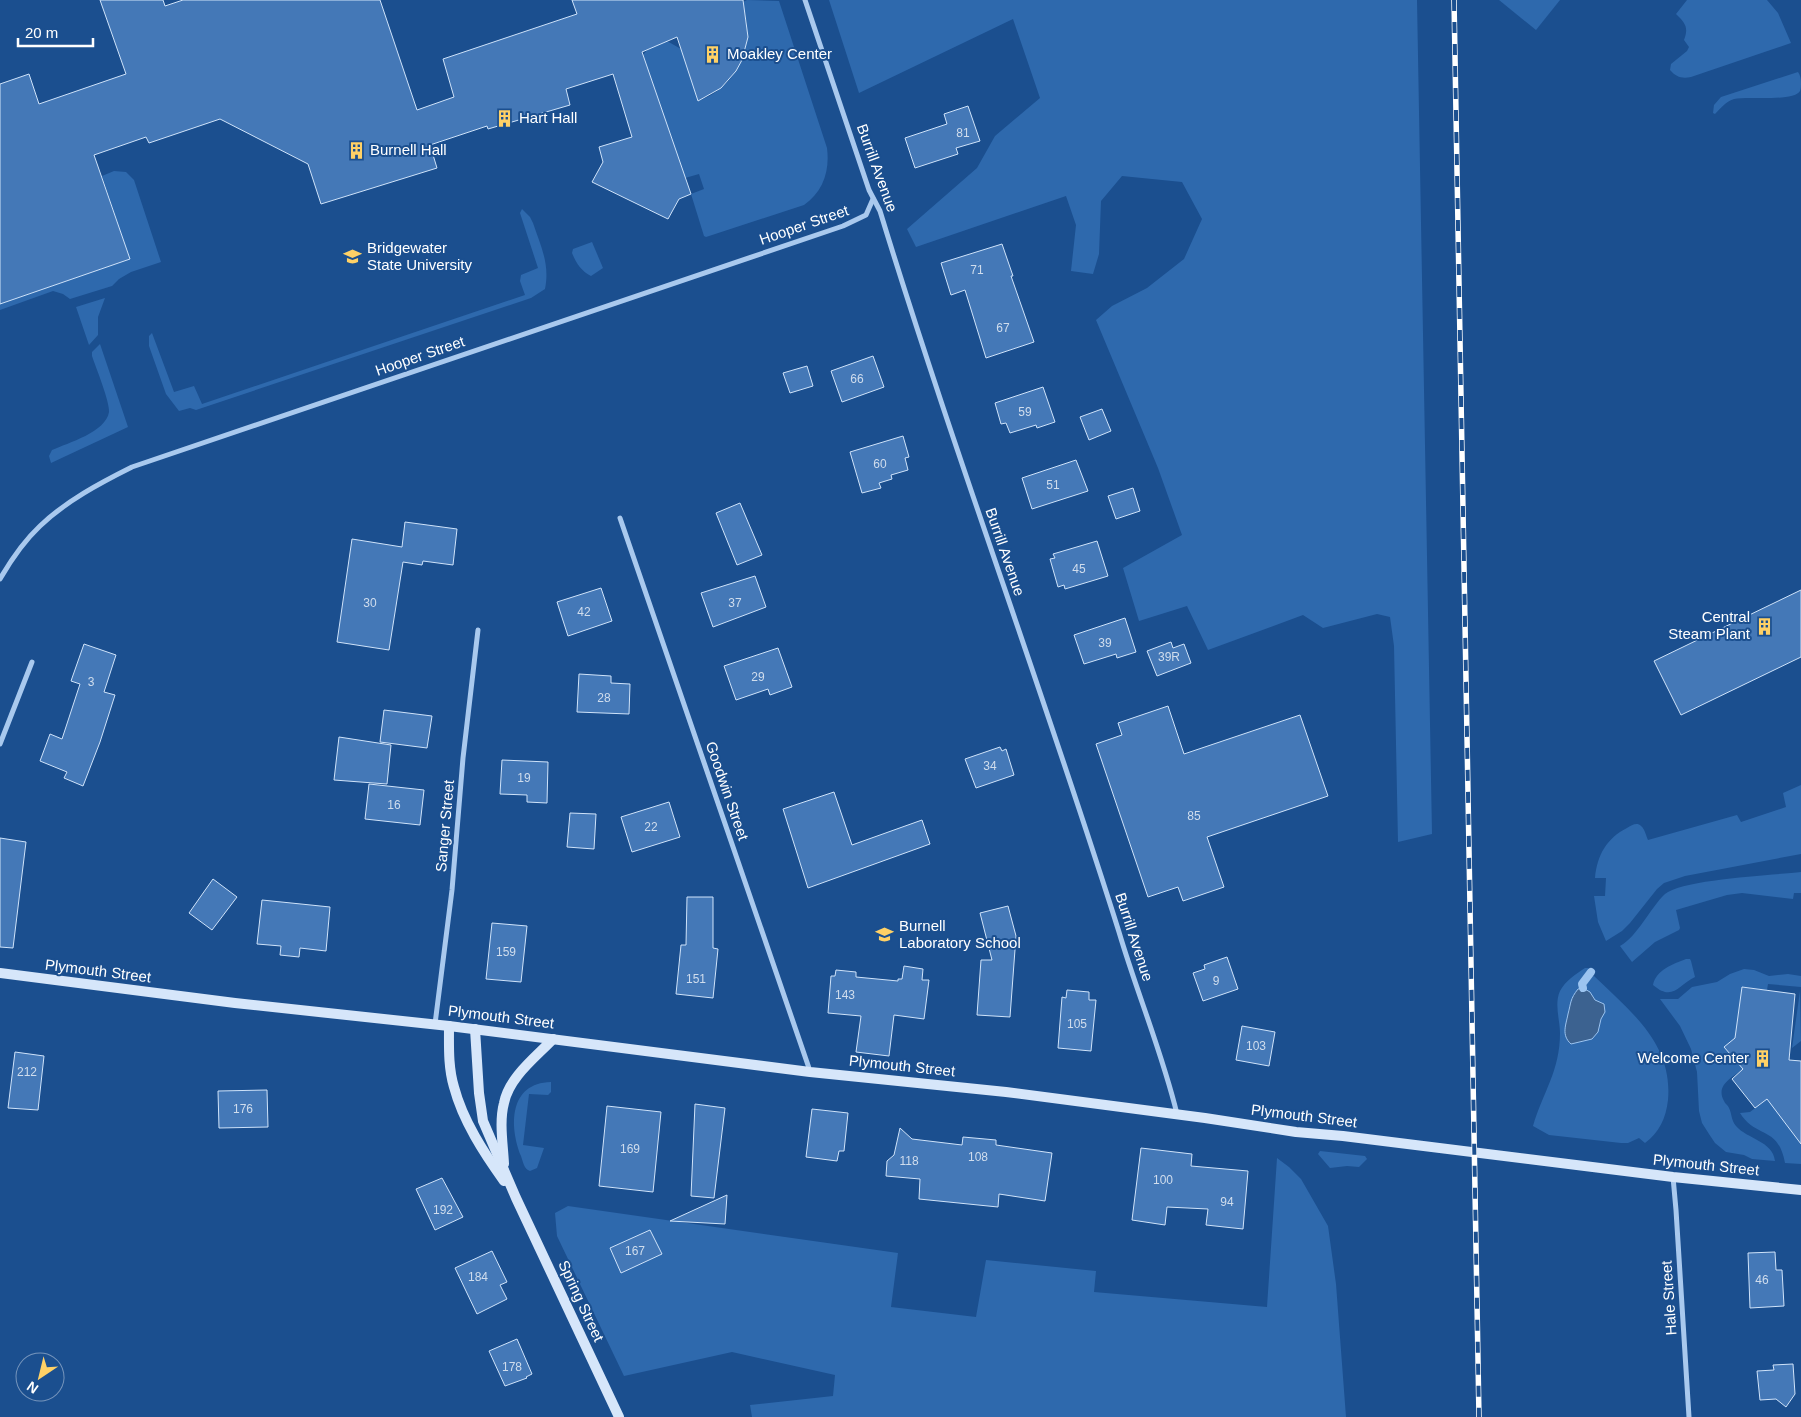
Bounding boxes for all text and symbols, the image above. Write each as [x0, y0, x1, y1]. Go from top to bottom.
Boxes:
scale bar [18, 15, 92, 47]
text: 20 m [25, 24, 58, 41]
building icon: Moakley Center [703, 44, 723, 64]
place label: Moakley Center [727, 45, 832, 62]
building icon: Hart Hall [495, 108, 515, 128]
place label: Hart Hall [519, 109, 577, 126]
street label: Burrill Avenue [854, 122, 901, 214]
house number: 81 [956, 126, 970, 140]
building icon: Burnell Hall [346, 140, 366, 160]
place label: Burnell Hall [370, 141, 447, 158]
street label: Hooper Street [757, 201, 852, 248]
place label: Bridgewater State University [367, 239, 473, 273]
school or university icon: Bridgewater State University [343, 247, 363, 267]
house number: 71 [970, 263, 984, 277]
house number: 67 [996, 321, 1010, 335]
street label: Hooper Street [373, 332, 468, 379]
house number: 66 [850, 372, 864, 386]
house number: 59 [1018, 405, 1032, 419]
house number: 60 [873, 457, 887, 471]
house number: 51 [1046, 478, 1060, 492]
street label: Burrill Avenue [982, 505, 1029, 598]
house number: 45 [1072, 562, 1086, 576]
house number: 30 [363, 596, 377, 610]
house number: 37 [728, 596, 742, 610]
house number: 42 [577, 605, 591, 619]
place label: Central Steam Plant [1668, 608, 1751, 642]
building icon: Central Steam Plant [1754, 616, 1774, 636]
house number: 39 [1098, 636, 1112, 650]
house number: 39R [1158, 650, 1180, 664]
house number: 29 [751, 670, 765, 684]
house number: 3 [88, 675, 95, 689]
house number: 28 [597, 691, 611, 705]
street label: Goodwin Street [703, 739, 753, 843]
house number: 34 [983, 759, 997, 773]
house number: 19 [517, 771, 531, 785]
street label: Sanger Street [432, 778, 457, 873]
house number: 16 [387, 798, 401, 812]
house number: 85 [1187, 809, 1201, 823]
house number: 22 [644, 820, 658, 834]
street label: Burrill Avenue [1112, 890, 1157, 983]
place label: Burnell Laboratory School [899, 917, 1021, 951]
school or university icon: Burnell Laboratory School [875, 925, 895, 945]
house number: 159 [496, 945, 516, 959]
street label: Plymouth Street [44, 956, 153, 986]
house number: 151 [686, 972, 706, 986]
house number: 9 [1213, 974, 1220, 988]
house number: 143 [835, 988, 855, 1002]
street label: Plymouth Street [447, 1002, 556, 1032]
house number: 105 [1067, 1017, 1087, 1031]
house number: 103 [1246, 1039, 1266, 1053]
building icon: Welcome Center [1753, 1048, 1773, 1068]
place label: Welcome Center [1638, 1049, 1749, 1066]
street label: Plymouth Street [848, 1051, 957, 1080]
house number: 212 [17, 1065, 37, 1079]
street label: Plymouth Street [1250, 1101, 1359, 1131]
house number: 176 [233, 1102, 253, 1116]
house number: 169 [620, 1142, 640, 1156]
house number: 108 [968, 1150, 988, 1164]
street label: Plymouth Street [1652, 1150, 1761, 1179]
house number: 118 [899, 1154, 919, 1168]
house number: 100 [1153, 1173, 1173, 1187]
house number: 94 [1220, 1195, 1234, 1209]
house number: 192 [433, 1203, 453, 1217]
house number: 167 [625, 1244, 645, 1258]
street label: Spring Street [555, 1258, 608, 1345]
street label: Hale Street [1657, 1259, 1680, 1336]
house number: 184 [468, 1270, 488, 1284]
house number: 46 [1755, 1273, 1769, 1287]
north arrow [15, 1352, 65, 1402]
house number: 178 [502, 1360, 522, 1374]
text: N [24, 1378, 41, 1397]

